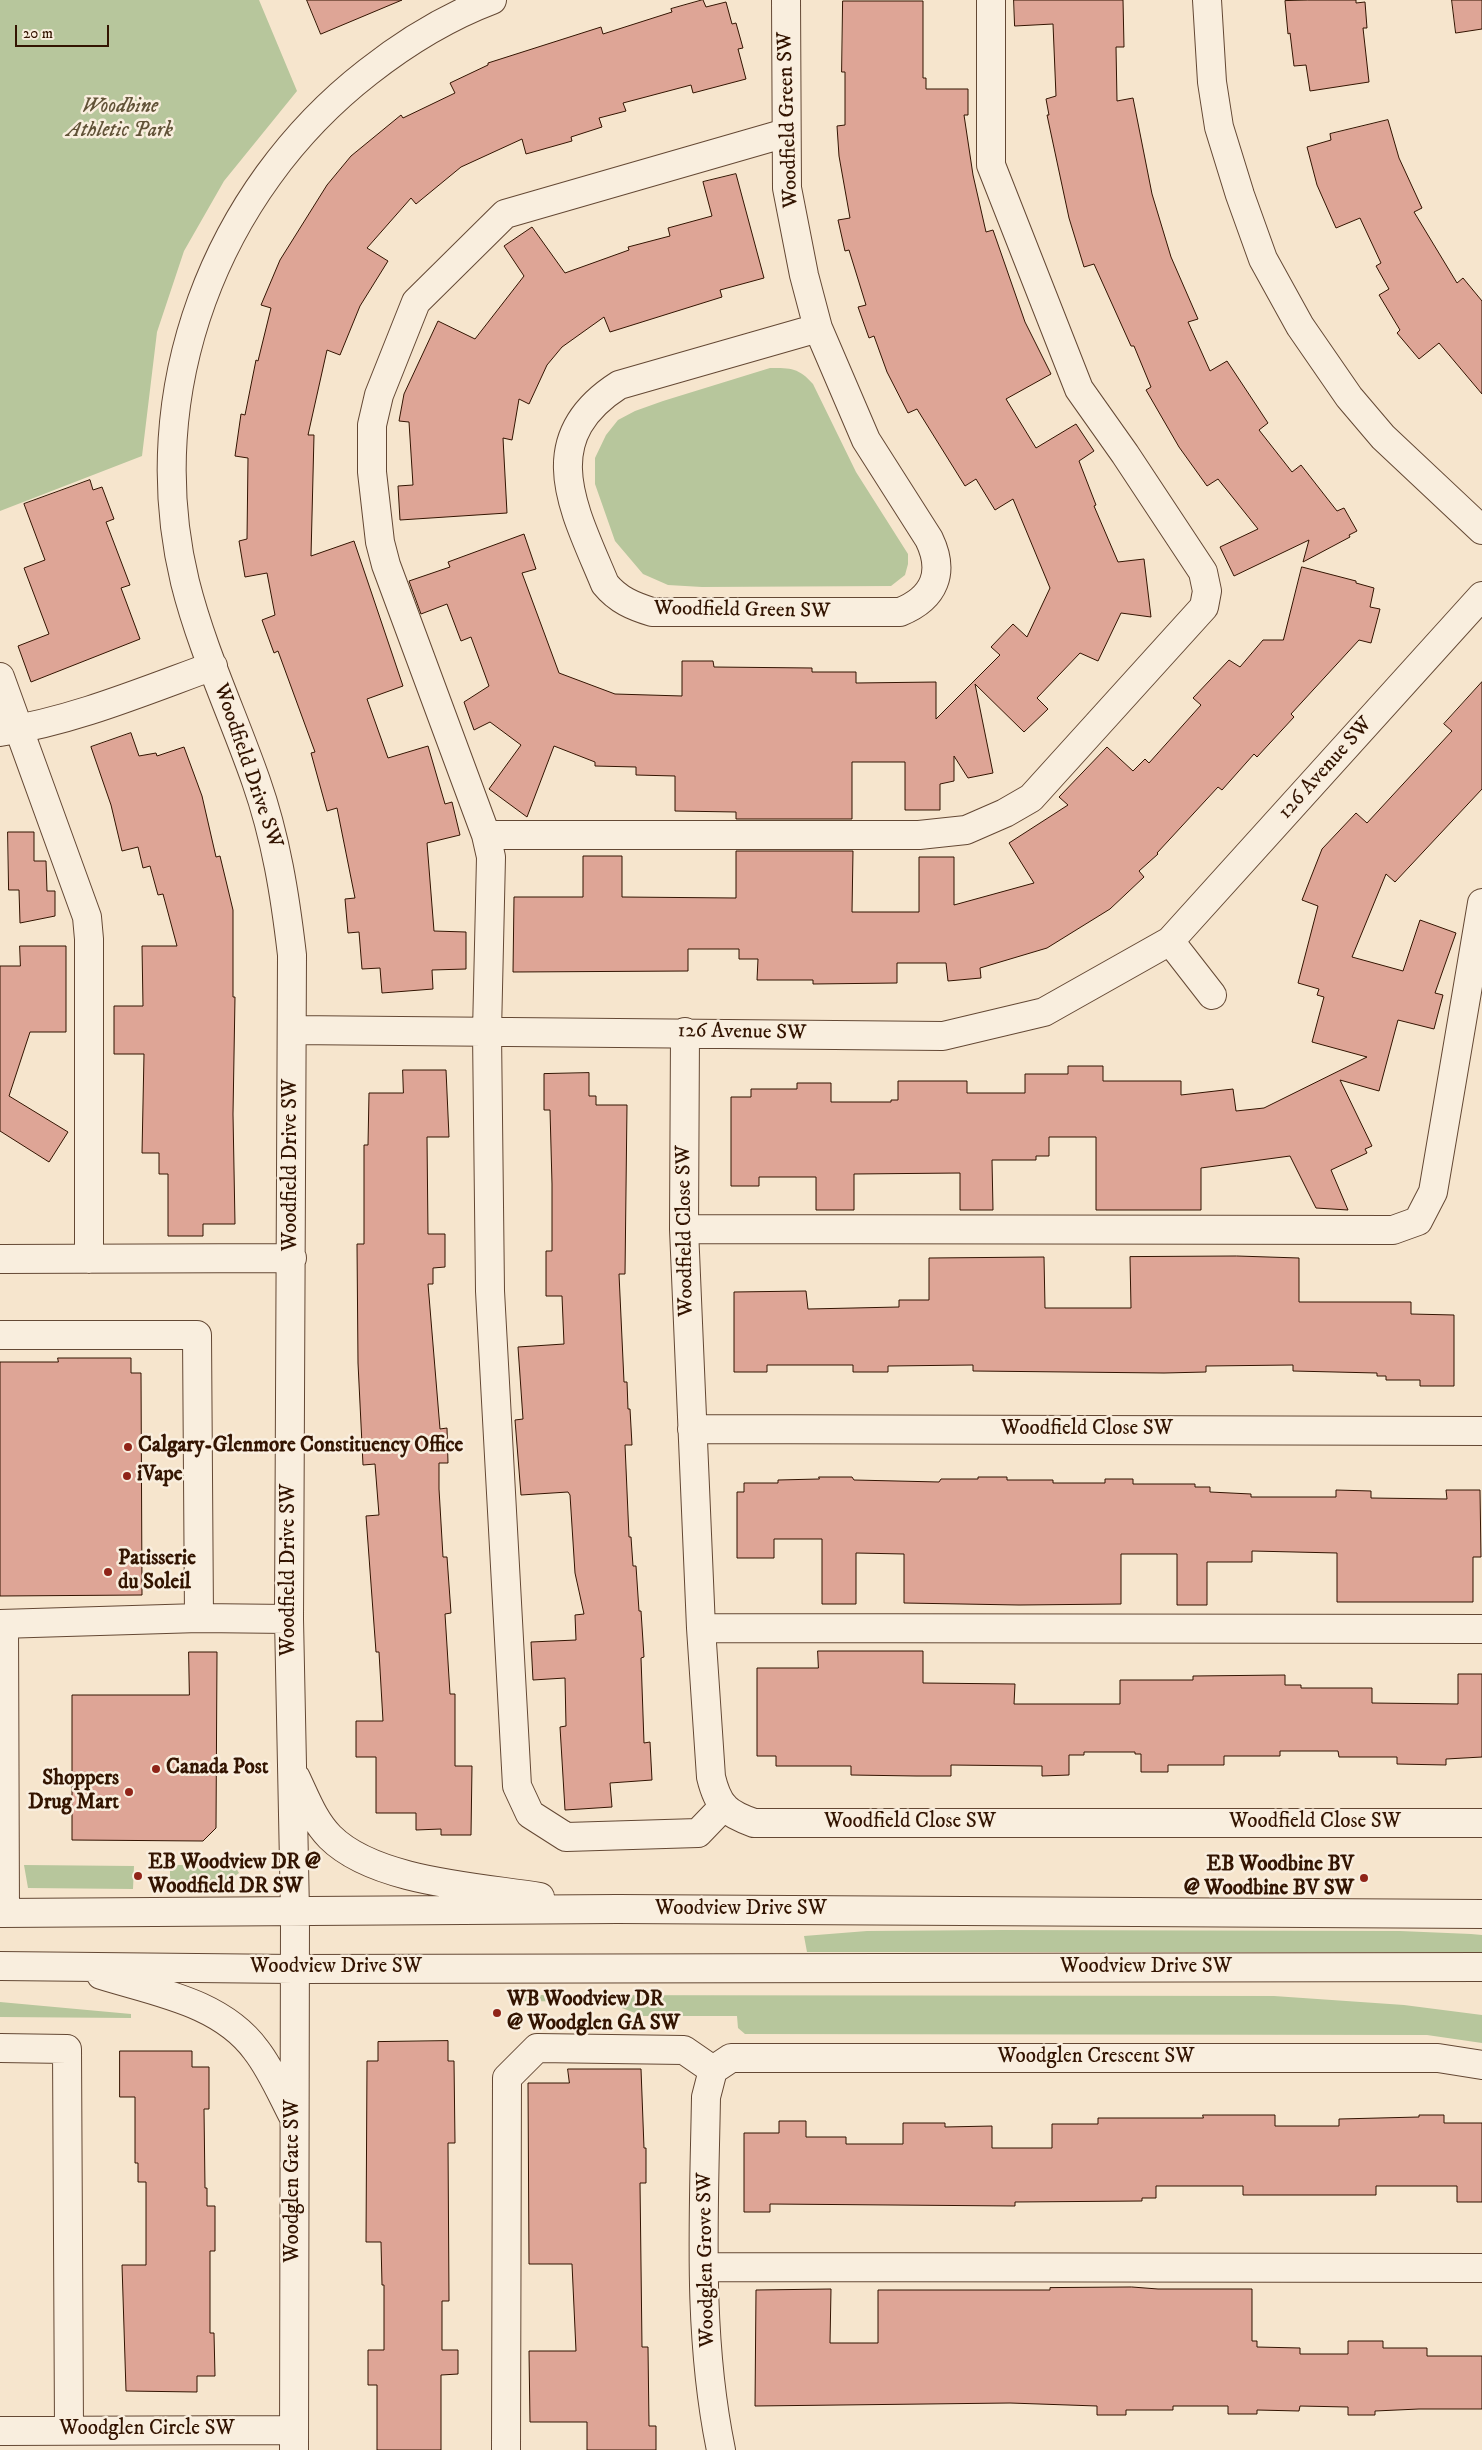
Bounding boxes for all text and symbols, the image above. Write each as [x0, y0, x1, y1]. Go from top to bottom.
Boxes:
scale bar [18, 15, 111, 47]
text: 20 m [23, 24, 53, 43]
street label: Woodfield Green SW [773, 31, 805, 209]
park label: Woodbine Athletic Park [67, 95, 173, 145]
street label: Woodfield Green SW [654, 597, 830, 625]
street label: Woodfield Drive SW [207, 680, 287, 852]
street label: 126 Avenue SW [1274, 713, 1378, 825]
street label: 126 Avenue SW [677, 1019, 807, 1047]
street label: Woodfield Drive SW [279, 1079, 305, 1251]
street label: Woodfield Close SW [672, 1145, 700, 1317]
street label: Woodfield Close SW [1001, 1417, 1173, 1443]
place label: Calgary-Glenmore Constituency Office [138, 1434, 463, 1460]
marker: Calgary-Glenmore Constituency Office [122, 1441, 134, 1453]
place label: iVape [137, 1463, 183, 1489]
marker: iVape [121, 1470, 133, 1482]
street label: Woodfield Drive SW [277, 1484, 303, 1656]
place label: Patisserie du Soleil [118, 1547, 196, 1597]
marker: Patisserie du Soleil [102, 1566, 114, 1578]
place label: Canada Post [166, 1756, 268, 1782]
marker: Canada Post [150, 1763, 162, 1775]
place label: Shoppers Drug Mart [28, 1767, 119, 1817]
marker: Shoppers Drug Mart [123, 1786, 135, 1798]
street label: Woodfield Close SW [824, 1810, 996, 1836]
street label: Woodfield Close SW [1229, 1810, 1401, 1836]
place label: EB Woodview DR @ Woodfield DR SW [148, 1851, 321, 1901]
place label: EB Woodbine BV @ Woodbine BV SW [1184, 1853, 1354, 1903]
marker: EB Woodview DR @ Woodfield DR SW [132, 1870, 144, 1882]
marker: EB Woodbine BV @ Woodbine BV SW [1358, 1872, 1370, 1884]
street label: Woodview Drive SW [655, 1897, 827, 1923]
street label: Woodview Drive SW [250, 1955, 422, 1981]
street label: Woodview Drive SW [1060, 1955, 1232, 1981]
place label: WB Woodview DR @ Woodglen GA SW [507, 1988, 680, 2038]
marker: WB Woodview DR @ Woodglen GA SW [491, 2007, 503, 2019]
street label: Woodglen Crescent SW [997, 2045, 1195, 2071]
street label: Woodglen Gate SW [281, 2099, 307, 2263]
street label: Woodglen Grove SW [693, 2172, 721, 2348]
street label: Woodglen Circle SW [59, 2417, 235, 2443]

